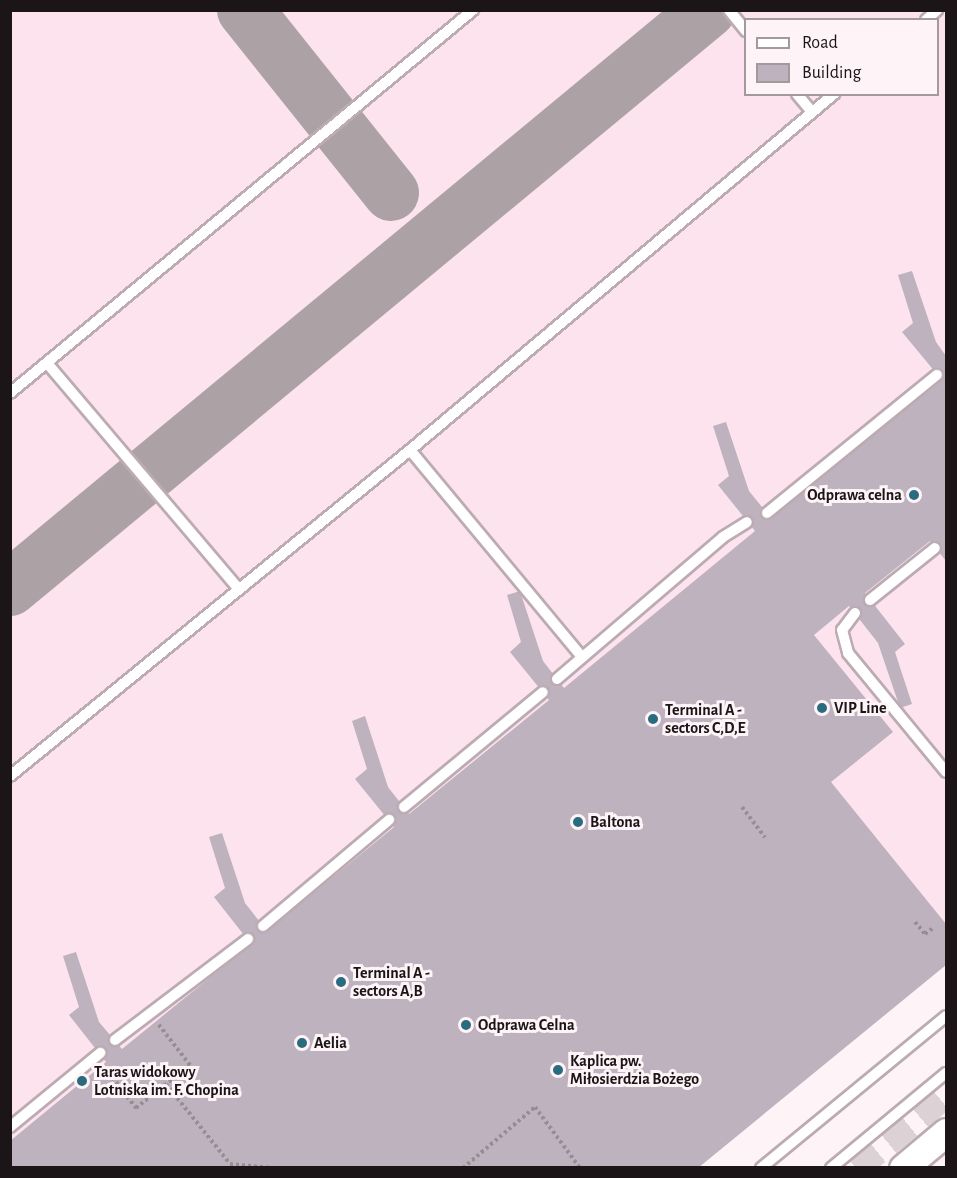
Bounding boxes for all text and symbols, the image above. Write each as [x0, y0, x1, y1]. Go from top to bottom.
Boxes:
legend [744, 18, 939, 96]
text: Road [802, 34, 838, 52]
text: Building [802, 64, 861, 82]
place label: Odprawa celna [807, 485, 902, 505]
marker: Odprawa celna [907, 488, 921, 502]
place label: VIP Line [834, 698, 886, 718]
place label: Terminal A - sectors C,D,E [665, 700, 746, 738]
marker: VIP Line [815, 701, 829, 715]
marker: Terminal A - sectors C,D,E [646, 712, 660, 726]
place label: Baltona [590, 812, 640, 832]
marker: Baltona [571, 815, 585, 829]
place label: Terminal A - sectors A,B [353, 963, 430, 1001]
marker: Terminal A - sectors A,B [334, 975, 348, 989]
place label: Odprawa Celna [478, 1015, 575, 1035]
marker: Odprawa Celna [459, 1018, 473, 1032]
place label: Aelia [314, 1033, 347, 1053]
marker: Aelia [295, 1036, 309, 1050]
place label: Kaplica pw. Miłosierdzia Bożego [570, 1051, 699, 1089]
place label: Taras widokowy Lotniska im. F. Chopina [94, 1062, 239, 1100]
marker: Kaplica pw. Miłosierdzia Bożego [551, 1063, 565, 1077]
marker: Taras widokowy Lotniska im. F. Chopina [75, 1074, 89, 1088]

